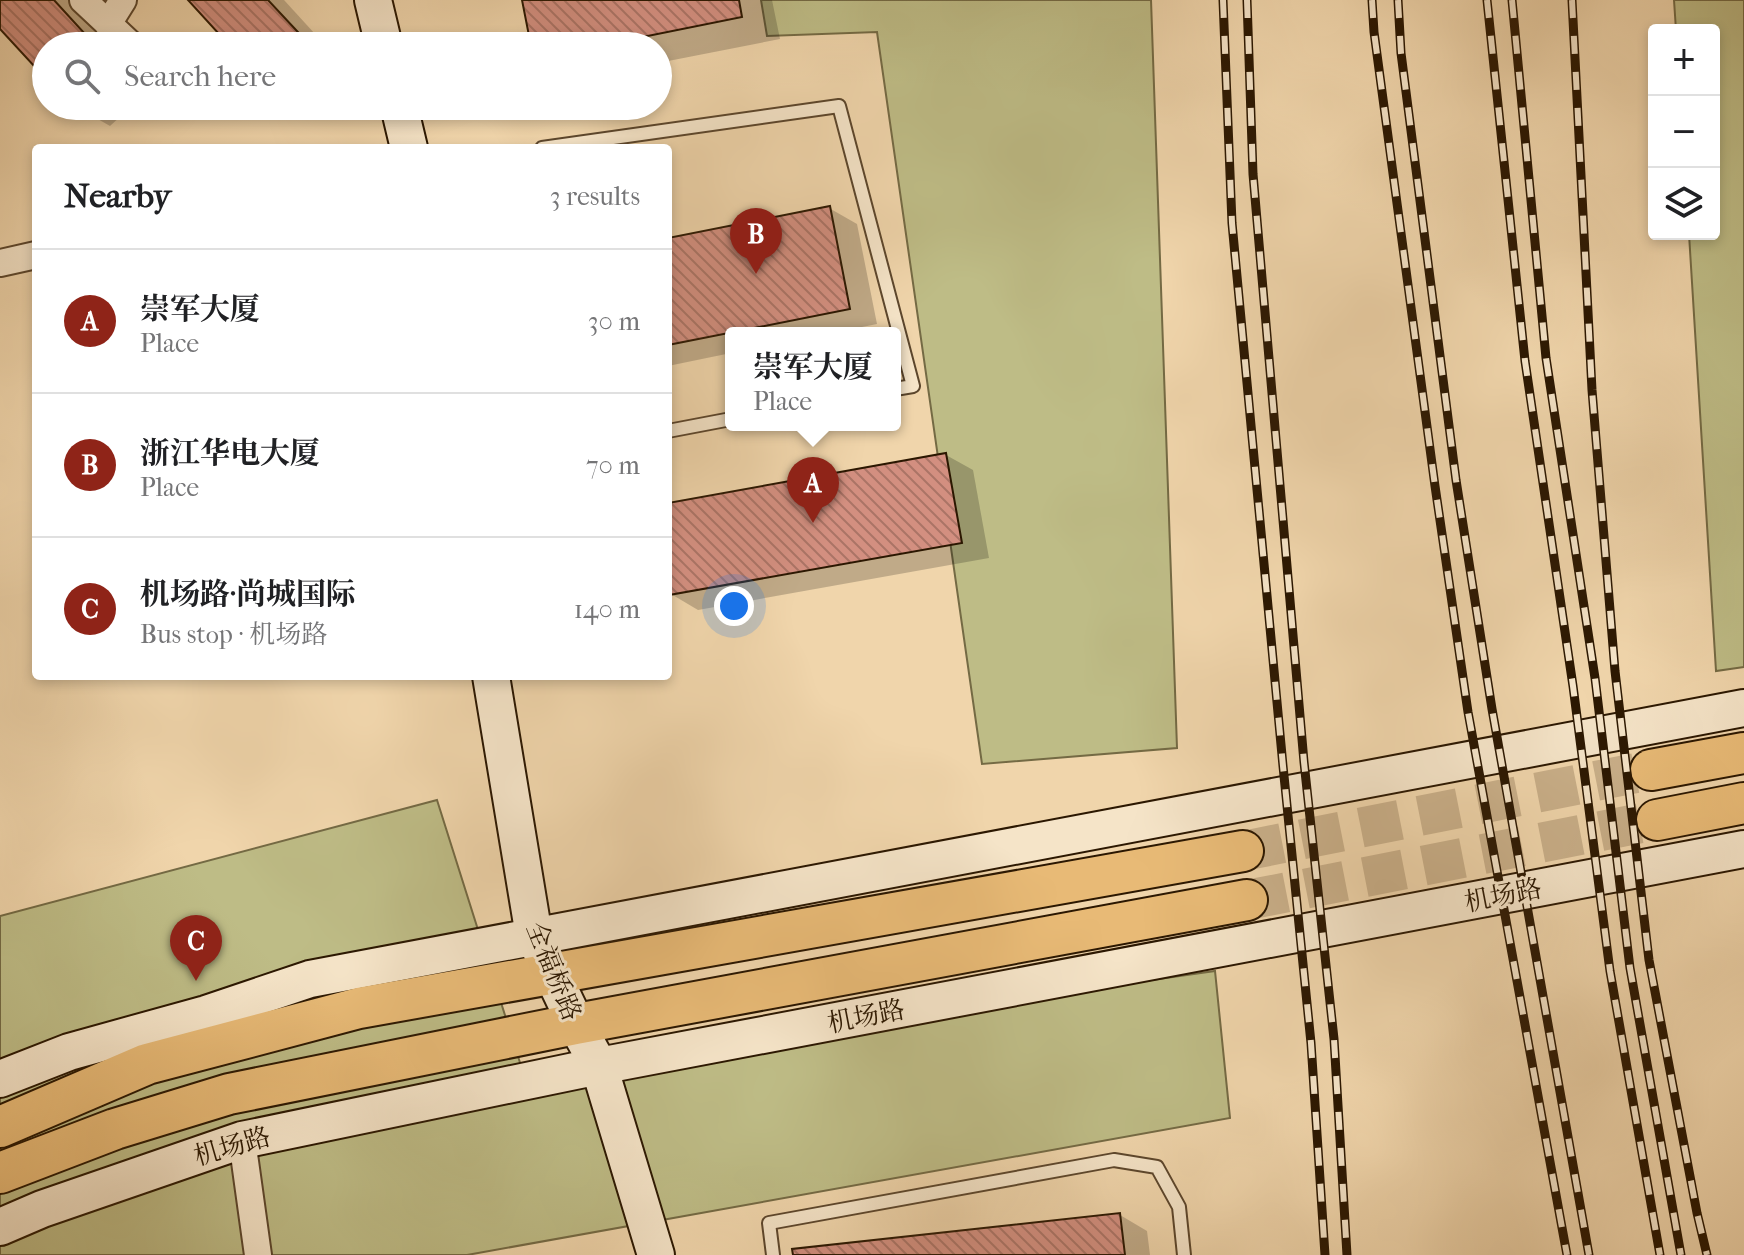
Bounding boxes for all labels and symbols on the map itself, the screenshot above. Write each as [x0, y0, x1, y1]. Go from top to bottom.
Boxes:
pin: B [730, 208, 782, 274]
pin: A [787, 457, 839, 523]
your location [714, 586, 754, 626]
street label: 机场路 [1462, 873, 1544, 918]
pin: C [170, 915, 222, 981]
street label: 全福桥路 [520, 917, 587, 1025]
street label: 机场路 [825, 994, 907, 1039]
street label: 机场路 [190, 1121, 274, 1172]

